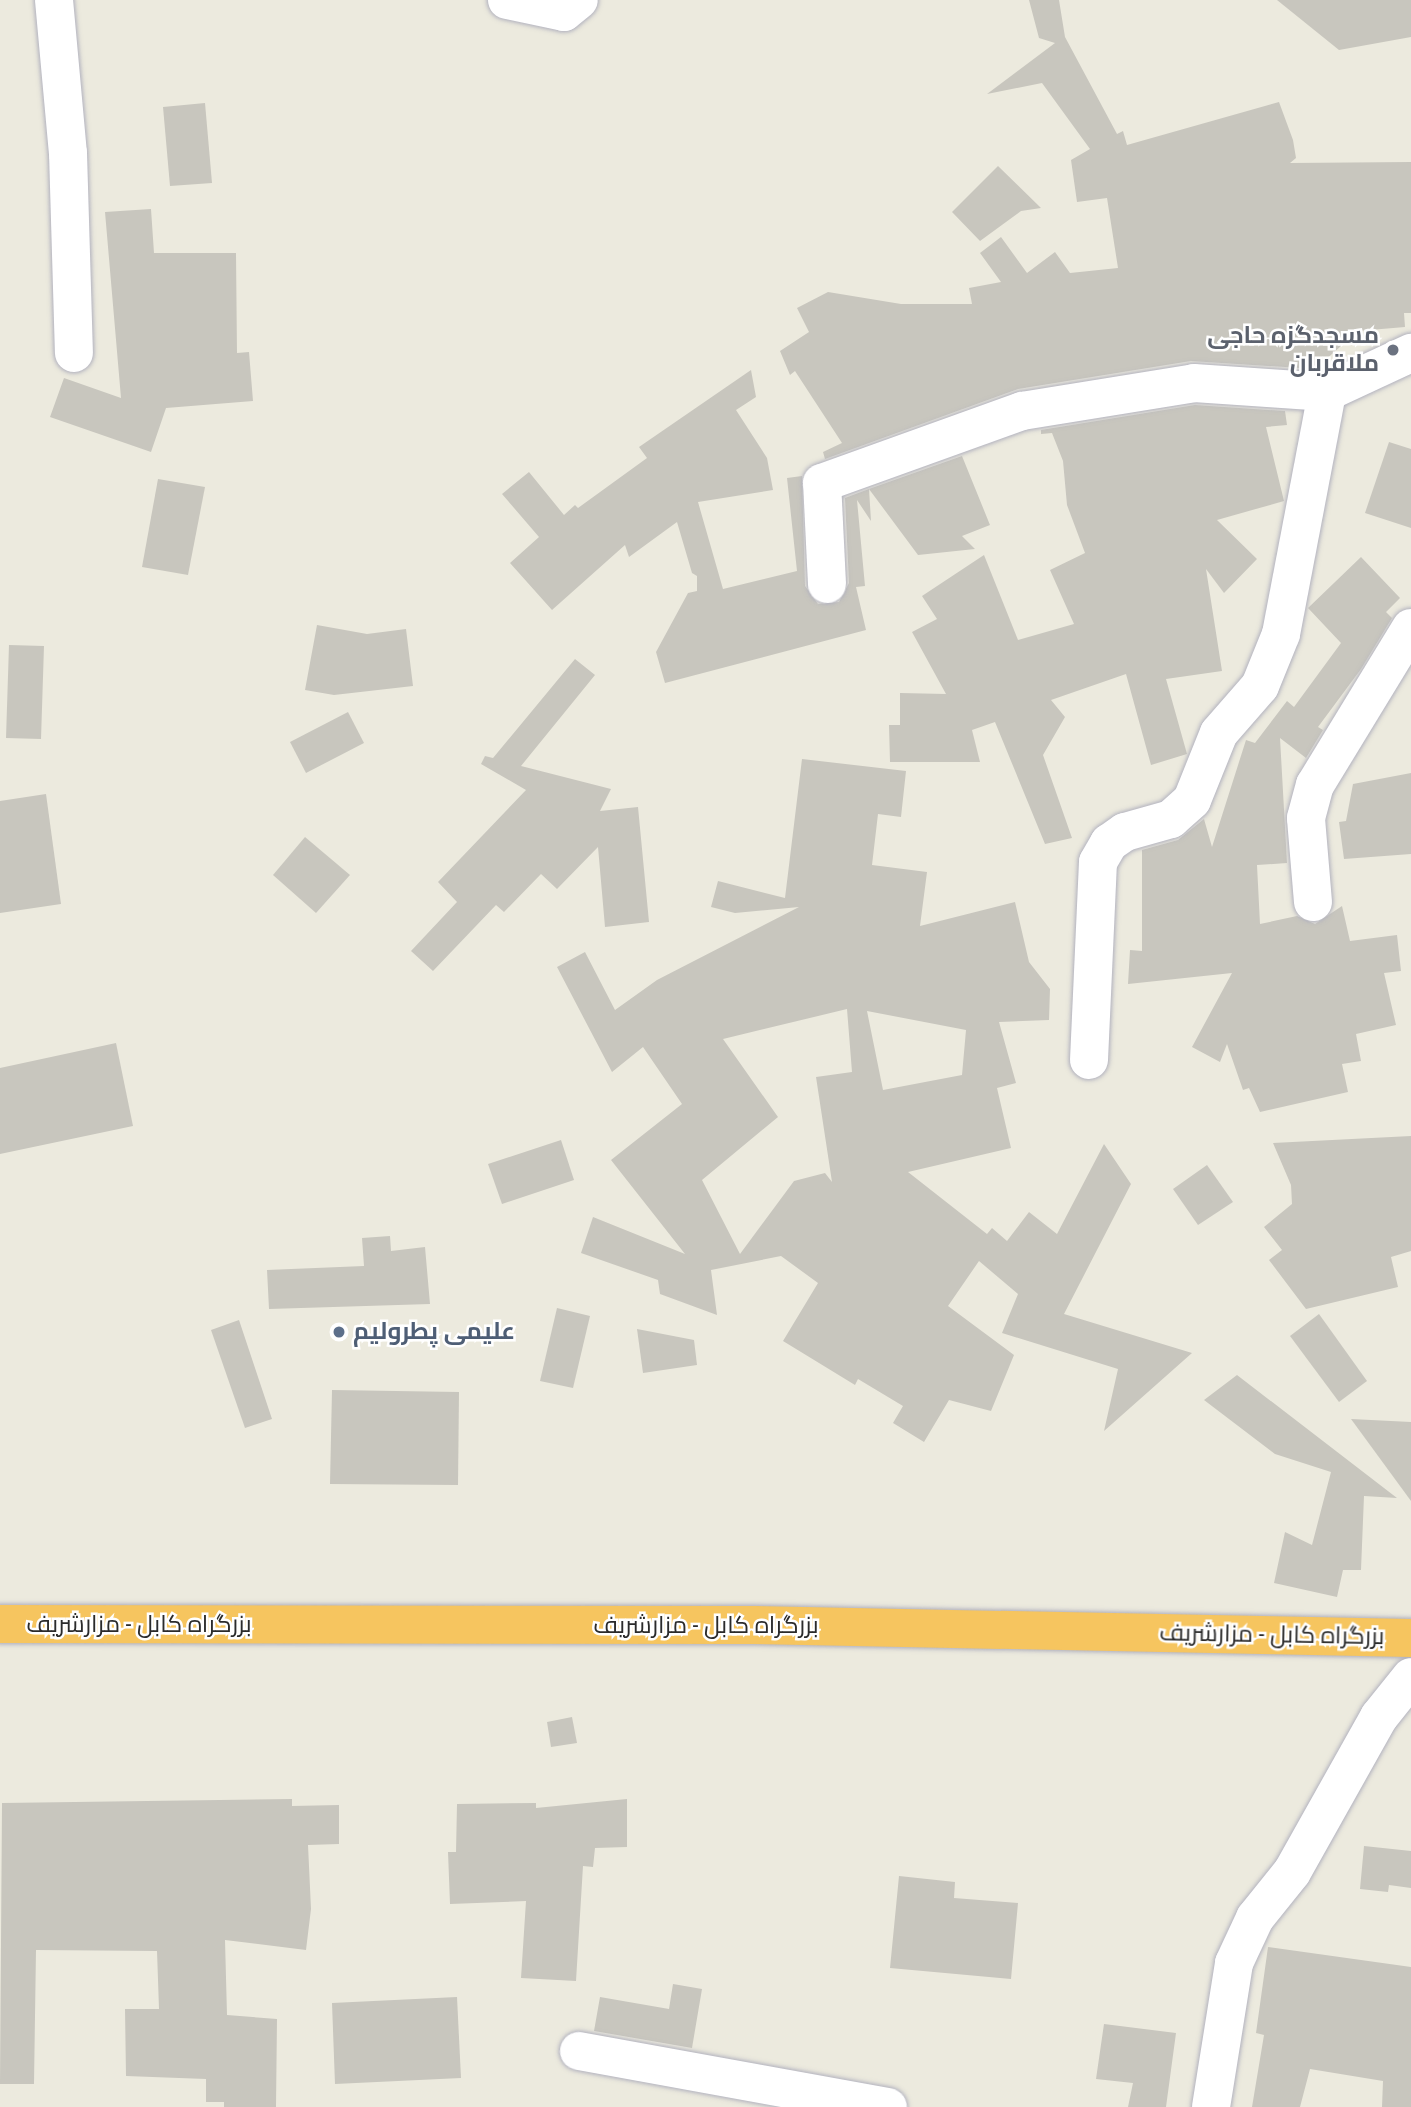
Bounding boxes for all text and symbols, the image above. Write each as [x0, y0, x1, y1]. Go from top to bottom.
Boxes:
place label: مسجدگزه حاجی ملاقربان [1207, 322, 1379, 378]
marker: مسجدگزه حاجی ملاقربان [1385, 342, 1401, 358]
place label: علیمی پطرولیم [353, 1318, 515, 1346]
marker: علیمی پطرولیم [331, 1324, 347, 1340]
street label: بزرگراه کابل - مزارشریف [26, 1611, 252, 1639]
street label: بزرگراه کابل - مزارشریف [593, 1612, 819, 1640]
street label: بزرگراه کابل - مزارشریف [1159, 1619, 1385, 1651]

